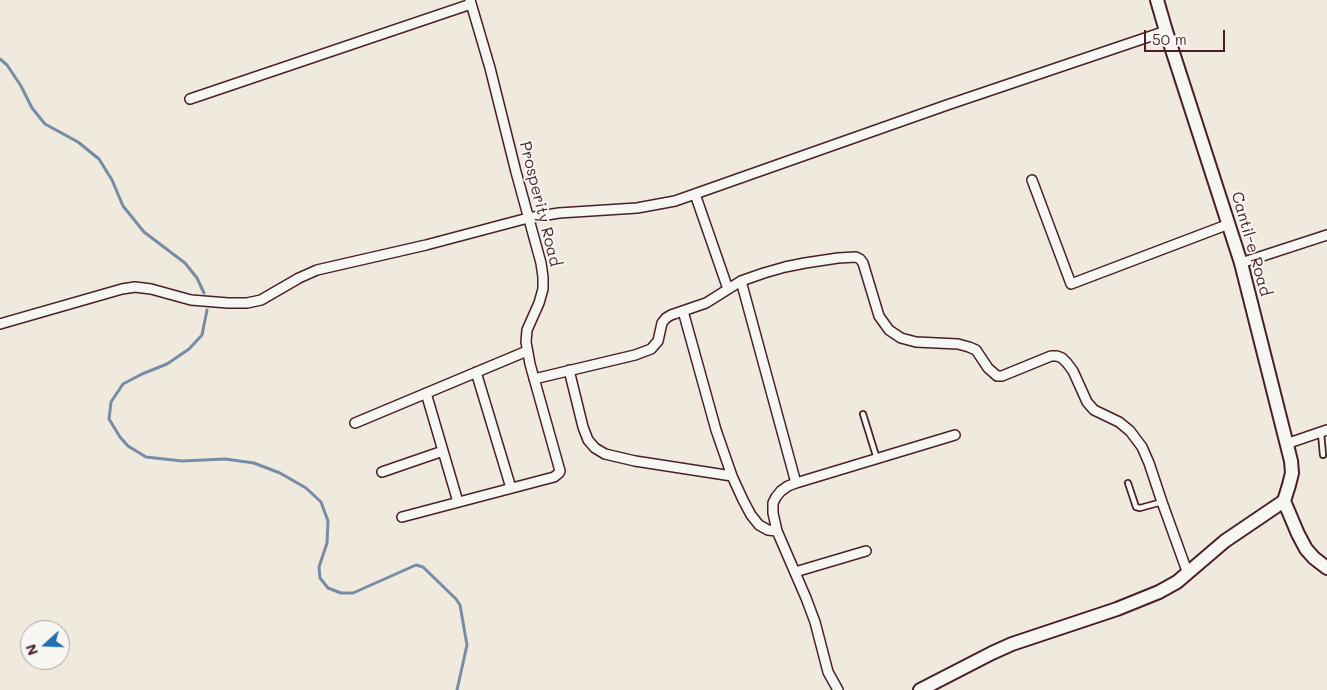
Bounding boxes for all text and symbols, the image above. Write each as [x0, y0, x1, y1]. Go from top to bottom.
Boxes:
scale bar [1147, 20, 1228, 52]
text: 50 m [1152, 29, 1187, 49]
street label: Prosperity Road [515, 140, 565, 268]
street label: Cantil-e Road [1227, 190, 1275, 298]
north arrow [20, 620, 70, 670]
text: N [21, 642, 42, 658]

